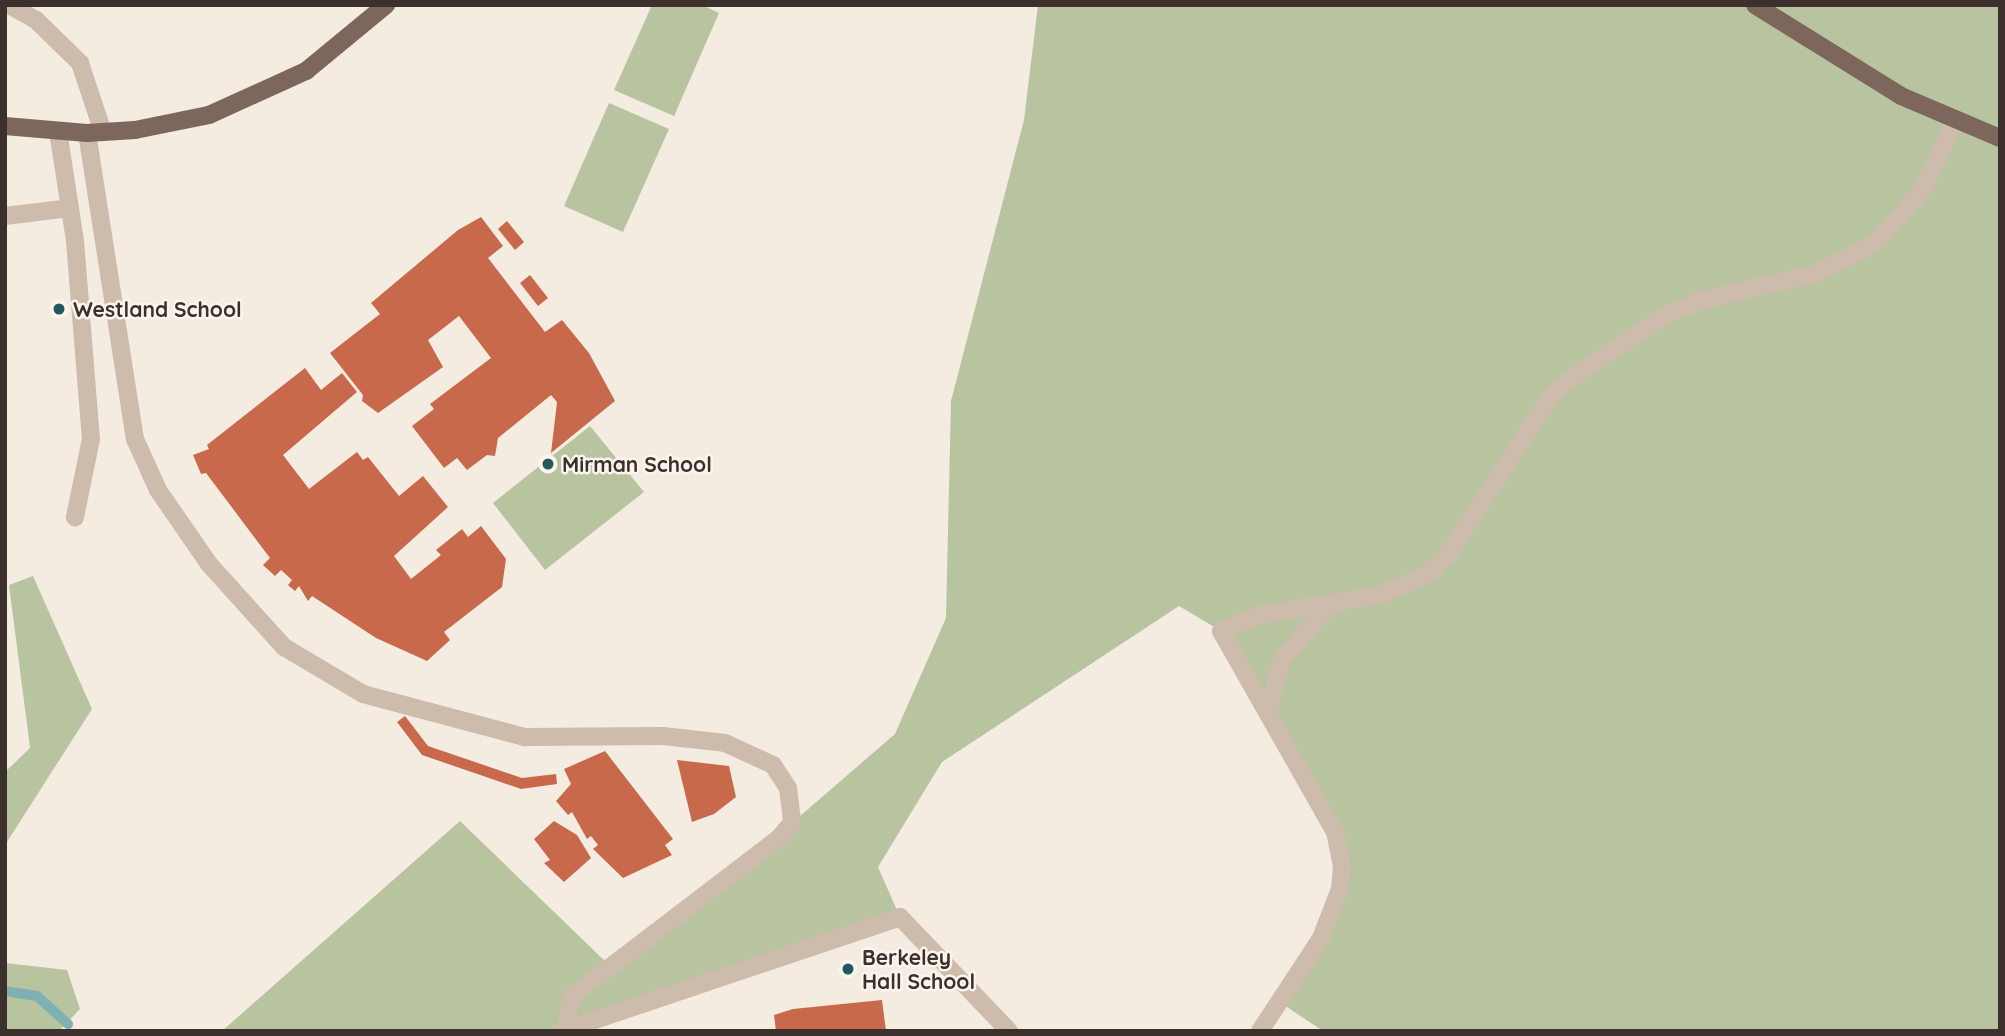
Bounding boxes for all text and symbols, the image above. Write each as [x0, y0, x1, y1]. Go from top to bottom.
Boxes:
place label: Westland School [73, 296, 242, 322]
marker: Westland School [51, 301, 67, 317]
place label: Mirman School [562, 451, 712, 477]
marker: Mirman School [540, 456, 556, 472]
place label: Berkeley Hall School [862, 944, 975, 994]
marker: Berkeley Hall School [840, 961, 856, 977]

